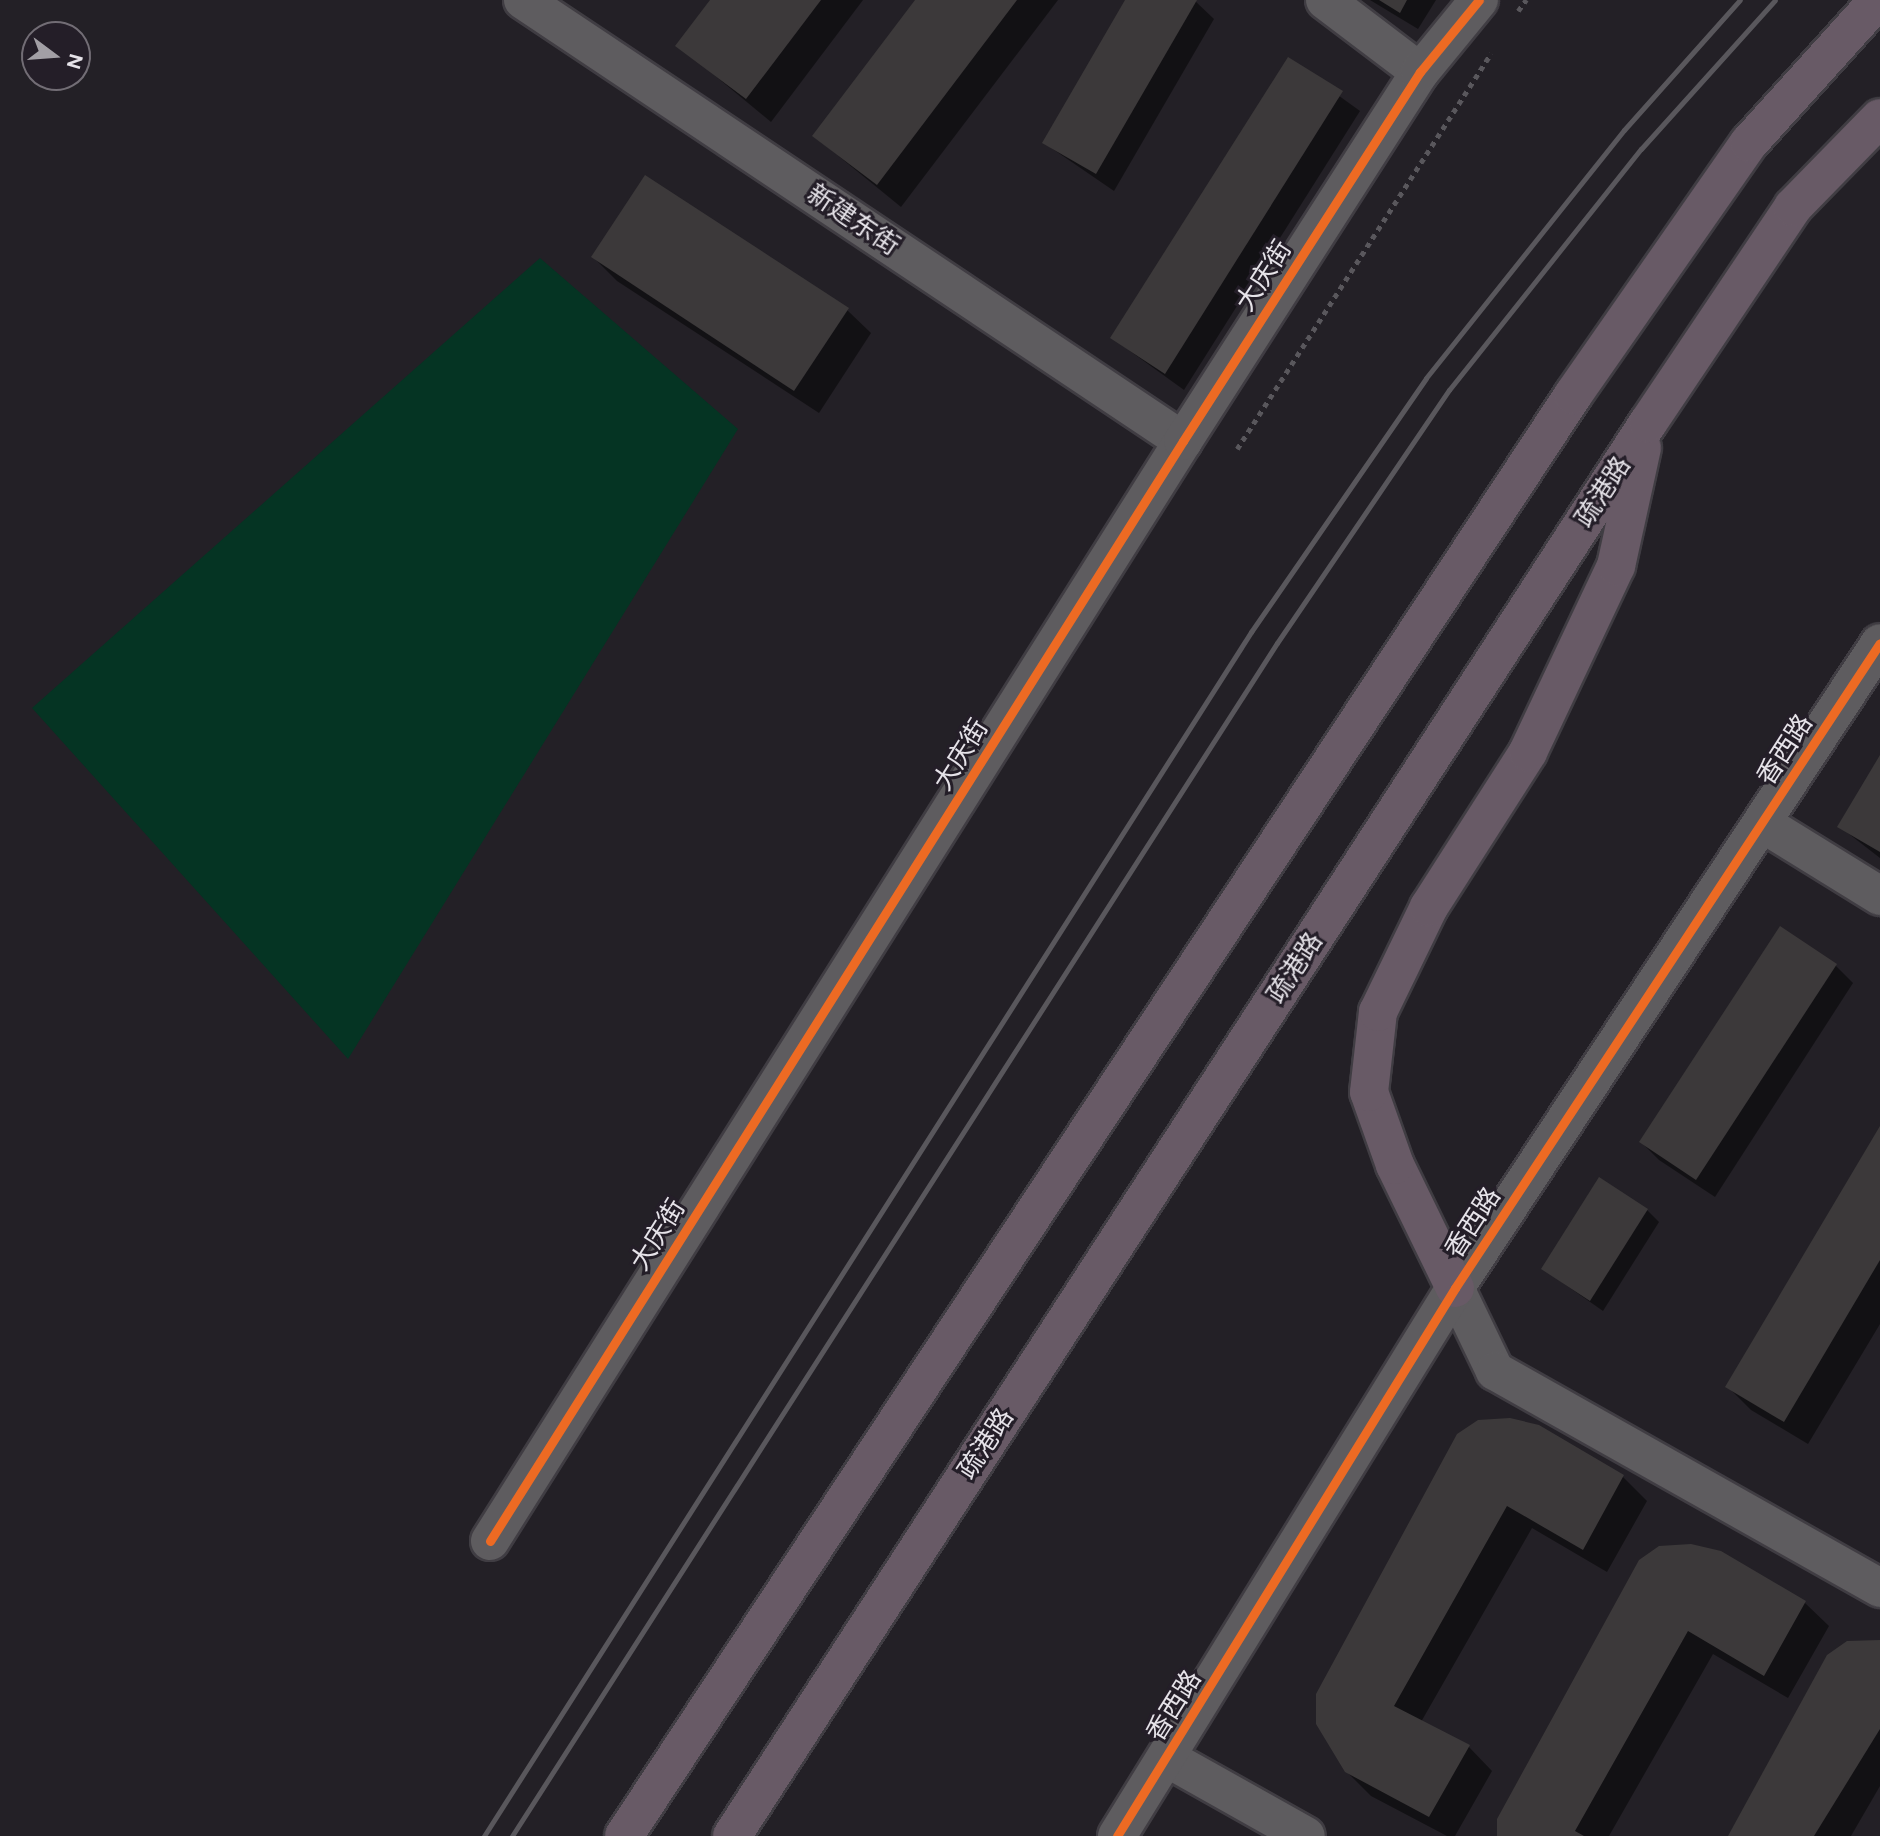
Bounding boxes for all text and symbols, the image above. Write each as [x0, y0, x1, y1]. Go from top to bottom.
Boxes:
north arrow [21, 21, 91, 91]
text: N [62, 51, 88, 72]
street label: 新建东街 [801, 178, 905, 262]
street label: 大庆街 [1230, 235, 1298, 317]
street label: 疏港路 [1569, 451, 1637, 533]
street label: 香西路 [1751, 709, 1819, 791]
street label: 大庆街 [927, 714, 995, 796]
street label: 疏港路 [1261, 927, 1329, 1009]
street label: 香西路 [1439, 1182, 1507, 1264]
street label: 大庆街 [624, 1194, 692, 1276]
street label: 疏港路 [952, 1403, 1020, 1485]
street label: 香西路 [1140, 1665, 1208, 1747]

